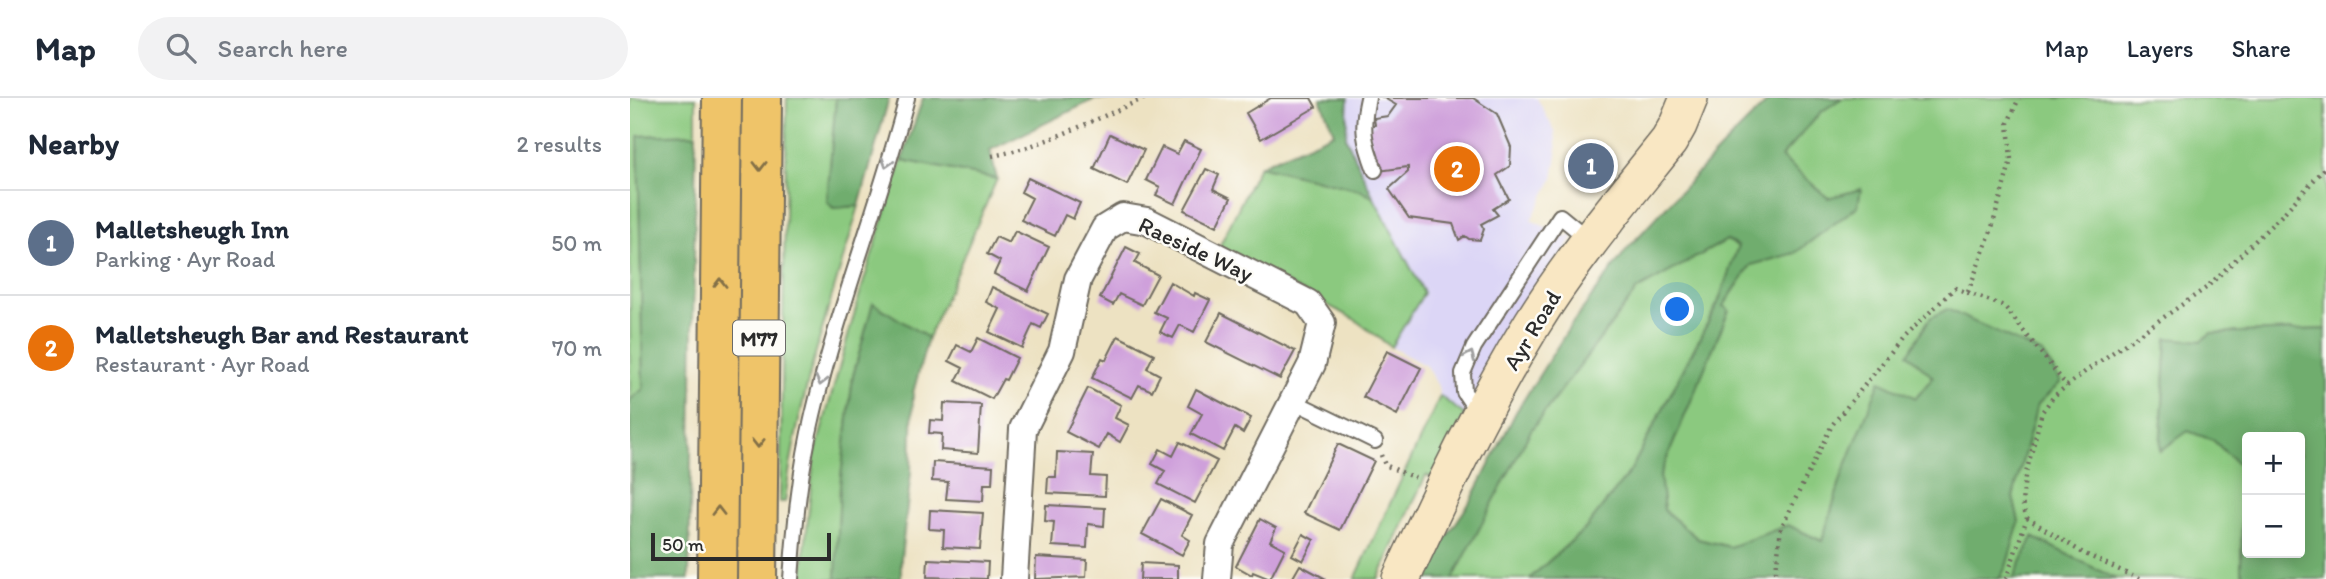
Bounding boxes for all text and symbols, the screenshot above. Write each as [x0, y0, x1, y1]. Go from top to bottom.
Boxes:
search box [138, 17, 628, 80]
text: Map [35, 29, 96, 68]
icon: search [162, 29, 200, 67]
text: Search here [218, 32, 348, 64]
text: Map [2045, 34, 2089, 63]
text: Layers [2127, 34, 2194, 63]
text: Share [2232, 34, 2291, 63]
text: Nearby [28, 125, 119, 162]
text: 2 results [516, 130, 602, 158]
pin: 1 [1568, 140, 1614, 192]
pin: 2 [1434, 143, 1480, 195]
one-way arrow [881, 157, 896, 169]
one-way arrow [752, 161, 768, 172]
street label: Raeside Way [1134, 210, 1258, 288]
text: Malletsheugh Inn [95, 213, 289, 245]
text: 1 [46, 229, 56, 257]
text: 50 m [551, 229, 602, 257]
text: Parking · Ayr Road [95, 245, 275, 273]
one-way arrow [712, 278, 727, 289]
street label: Ayr Road [1497, 284, 1567, 375]
your location [1660, 292, 1694, 326]
text: Malletsheugh Bar and Restaurant [95, 318, 469, 350]
road number: M77 [733, 320, 785, 356]
text: 2 [45, 334, 57, 362]
text: 70 m [552, 334, 602, 362]
text: Restaurant · Ayr Road [95, 350, 310, 378]
one-way arrow [1462, 350, 1476, 362]
one-way arrow [815, 375, 829, 387]
map controls [2242, 432, 2305, 558]
button: + [2242, 432, 2305, 495]
one-way arrow [750, 438, 766, 448]
button: − [2242, 495, 2305, 558]
one-way arrow [710, 505, 726, 516]
scale bar [651, 530, 831, 562]
text: 50 m [662, 533, 704, 556]

